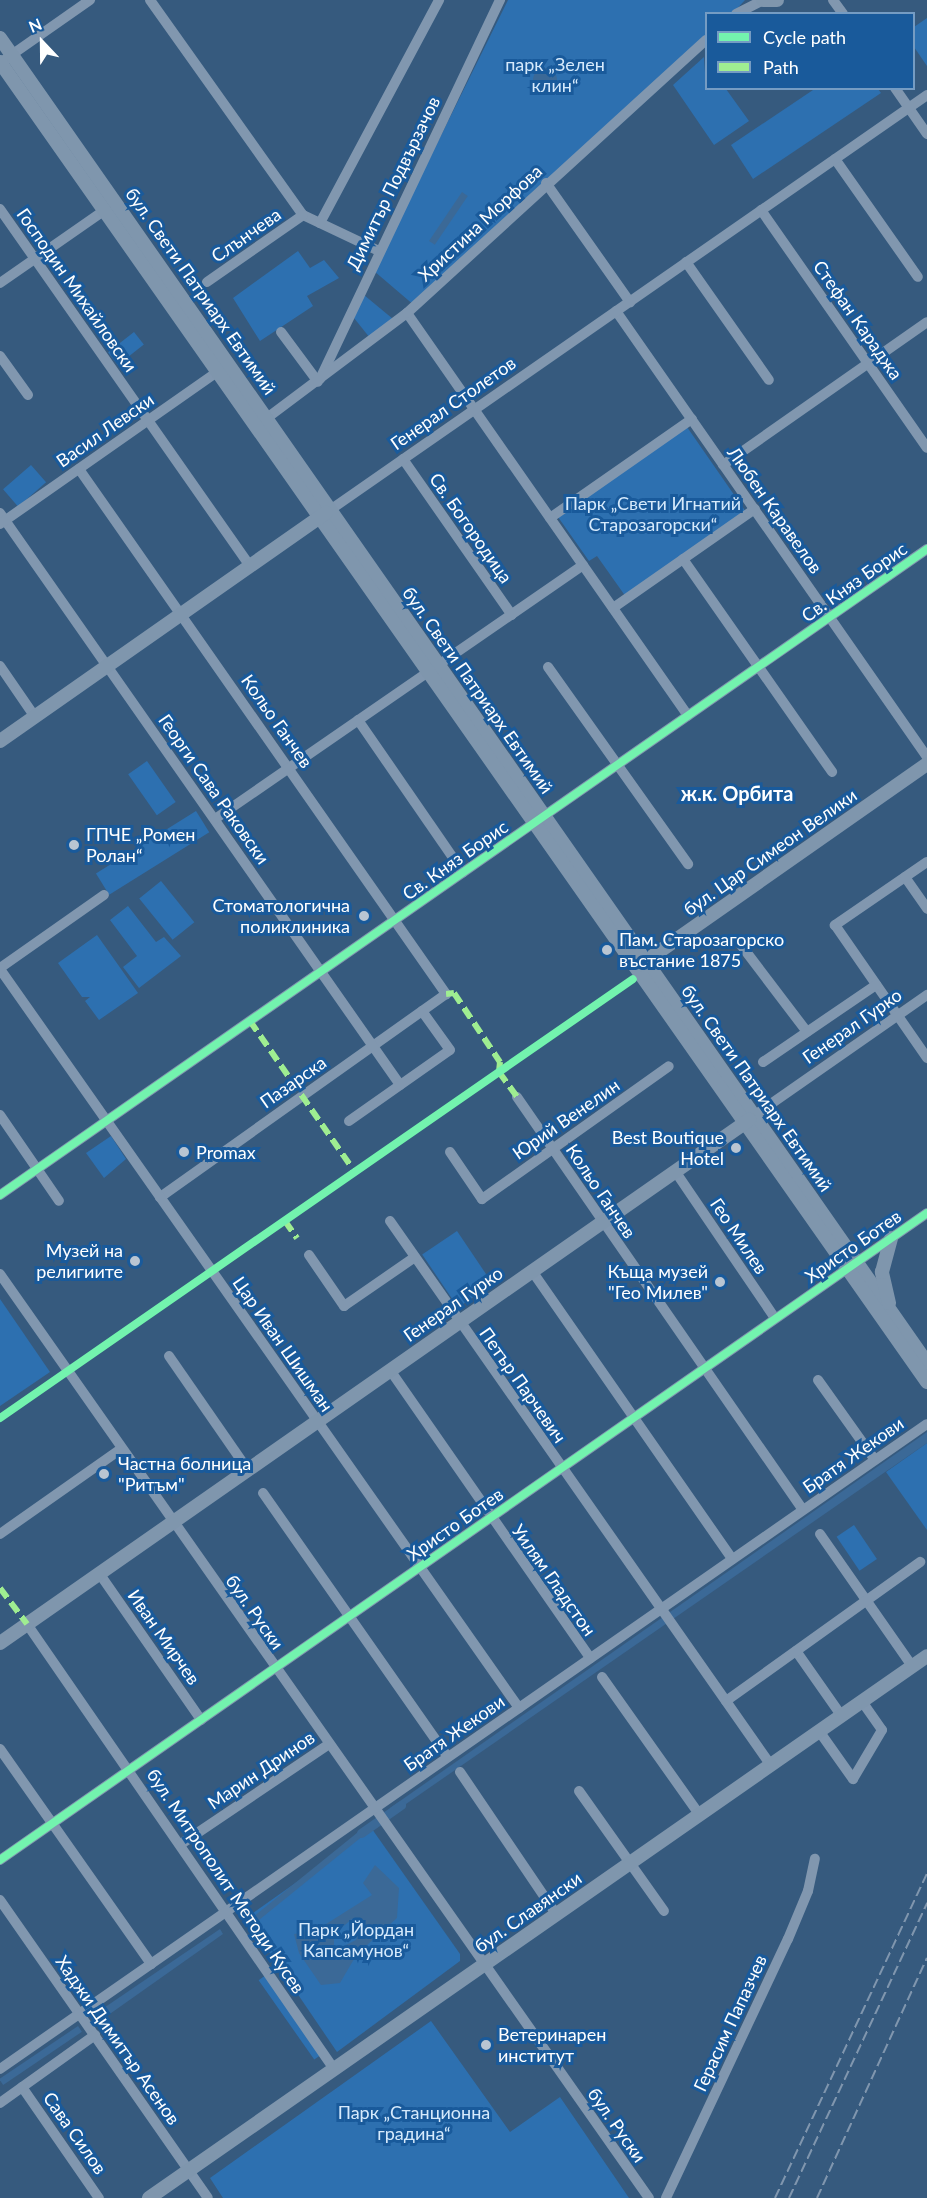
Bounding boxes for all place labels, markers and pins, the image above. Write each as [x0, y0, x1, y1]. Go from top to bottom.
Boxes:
place label: ГПЧЕ „Ромен Ролан“ [86, 824, 195, 866]
marker: ГПЧЕ „Ромен Ролан“ [67, 838, 81, 852]
place label: Стоматологична поликлиника [212, 895, 350, 938]
marker: Стоматологична поликлиника [355, 907, 373, 925]
place label: Пам. Старозагорско въстание 1875 [619, 929, 784, 972]
marker: Пам. Старозагорско въстание 1875 [600, 943, 614, 957]
place label: Best Boutique Hotel [612, 1127, 724, 1170]
place label: Promax [196, 1141, 256, 1163]
marker: Best Boutique Hotel [729, 1141, 743, 1155]
marker: Promax [177, 1145, 191, 1159]
place label: Музей на религиите [36, 1240, 123, 1282]
marker: Музей на религиите [128, 1254, 142, 1268]
place label: Къща музей "Гео Милев" [607, 1261, 708, 1304]
marker: Къща музей "Гео Милев" [713, 1275, 727, 1289]
place label: Частна болница "Ритъм" [118, 1453, 251, 1496]
marker: Частна болница "Ритъм" [95, 1465, 113, 1483]
place label: Ветеринарен институт [498, 2024, 606, 2066]
marker: Ветеринарен институт [479, 2038, 493, 2052]

